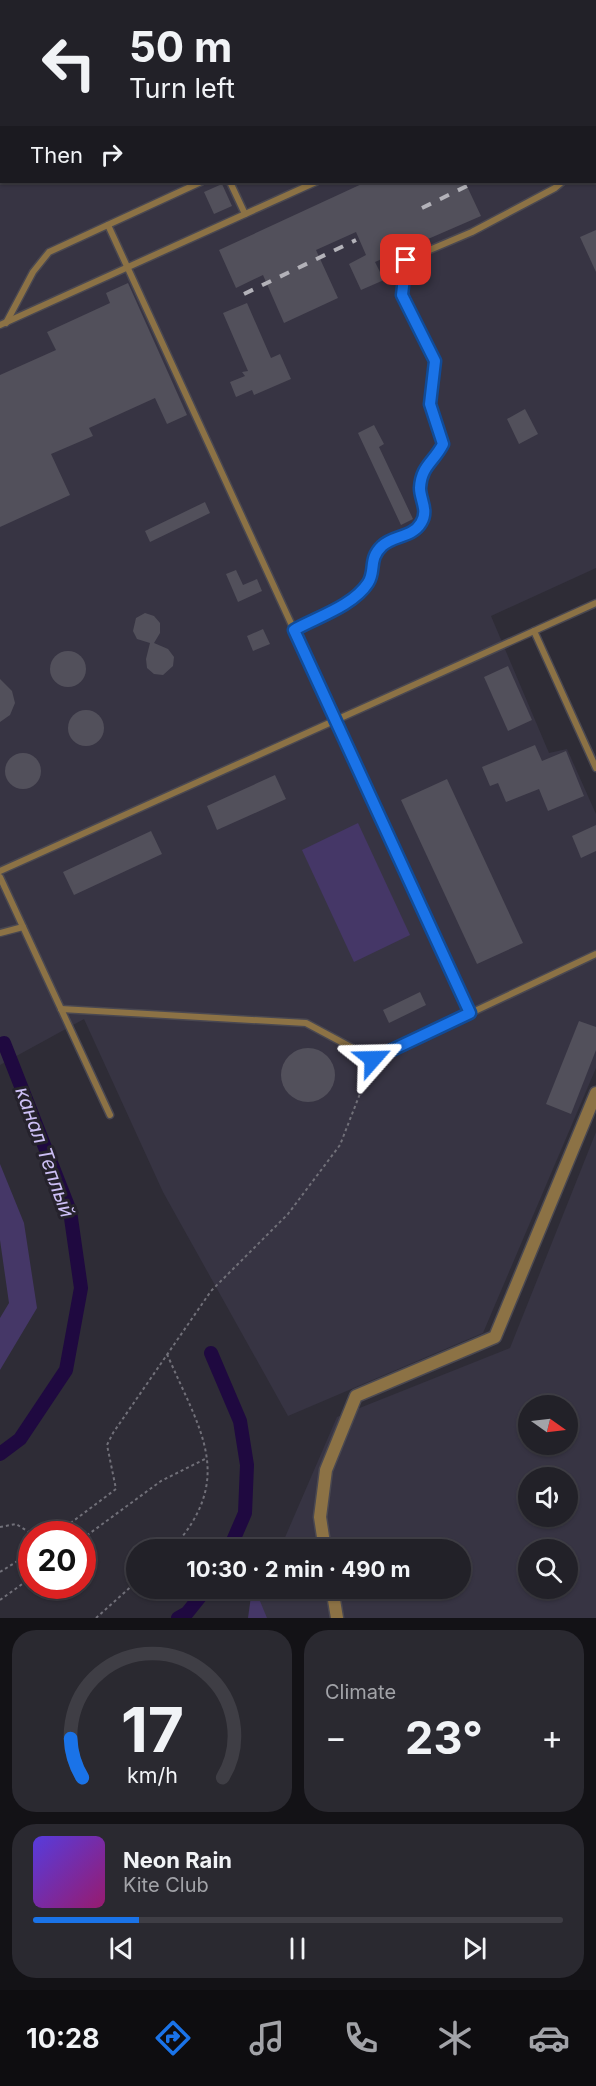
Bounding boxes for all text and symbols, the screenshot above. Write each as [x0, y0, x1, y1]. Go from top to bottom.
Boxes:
text: 50 m [129, 21, 232, 72]
icon: left [30, 24, 108, 102]
text: Turn left [129, 72, 235, 105]
icon: right [95, 138, 128, 171]
text: Then [30, 142, 83, 168]
pin [380, 234, 431, 285]
icon: arrive [389, 243, 422, 276]
position arrow [341, 1027, 405, 1091]
water label: канал Теплый [10, 1083, 80, 1221]
north arrow [518, 1395, 578, 1455]
map controls [518, 1395, 578, 1599]
button: sound [518, 1467, 578, 1527]
speed limit sign: 20 [18, 1521, 96, 1599]
button: search [518, 1539, 578, 1599]
text: 10:30 · 2 min · 490 m [186, 1556, 411, 1582]
text: Climate [325, 1680, 396, 1704]
text: 17 [120, 1692, 184, 1767]
text: 23° [405, 1710, 483, 1765]
text: − [325, 1717, 347, 1757]
text: + [541, 1717, 563, 1757]
text: km/h [127, 1762, 177, 1788]
text: Neon Rain [123, 1847, 232, 1873]
text: Kite Club [123, 1873, 209, 1897]
icon: previous [105, 1932, 138, 1965]
icon: pause [281, 1932, 314, 1965]
icon: next [458, 1932, 491, 1965]
icon: directions [152, 2017, 194, 2059]
icon: music [246, 2017, 288, 2059]
icon: phone [340, 2017, 382, 2059]
icon: climate [434, 2017, 476, 2059]
icon: car [528, 2017, 570, 2059]
text: 10:28 [26, 2022, 99, 2055]

